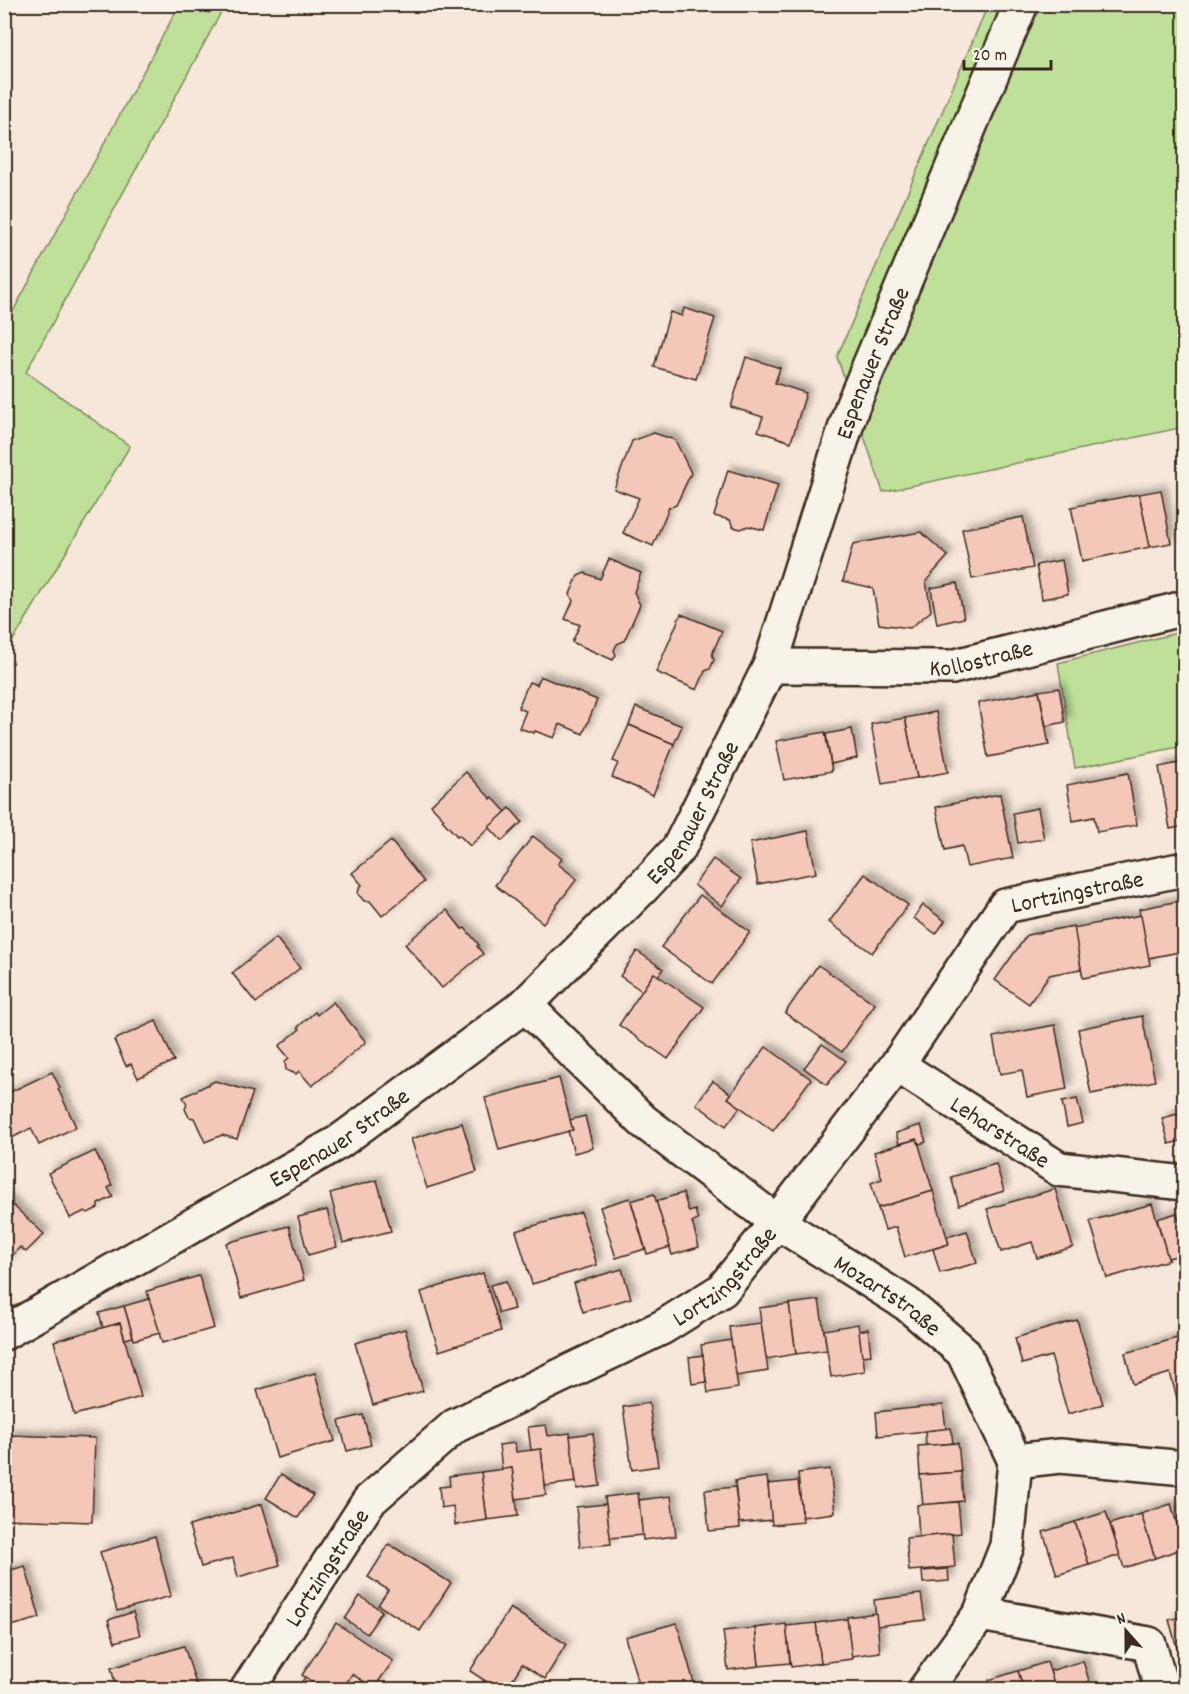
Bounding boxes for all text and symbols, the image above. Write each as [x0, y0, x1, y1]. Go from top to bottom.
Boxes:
scale bar [964, 33, 1051, 71]
text: 20 m [973, 44, 1007, 69]
street label: Espenauer Straße [829, 282, 920, 444]
street label: Kollostraße [929, 633, 1037, 687]
street label: Espenauer Straße [639, 736, 750, 894]
street label: Lortzingstraße [1008, 864, 1147, 924]
street label: Espenauer Straße [264, 1081, 418, 1198]
street label: Leharstraße [942, 1089, 1055, 1179]
street label: Lortzingstraße [667, 1220, 787, 1337]
street label: Mozartstraße [826, 1248, 947, 1346]
street label: Lortzingstraße [278, 1503, 379, 1635]
north arrow [1096, 1601, 1156, 1661]
text: N [1114, 1607, 1129, 1631]

